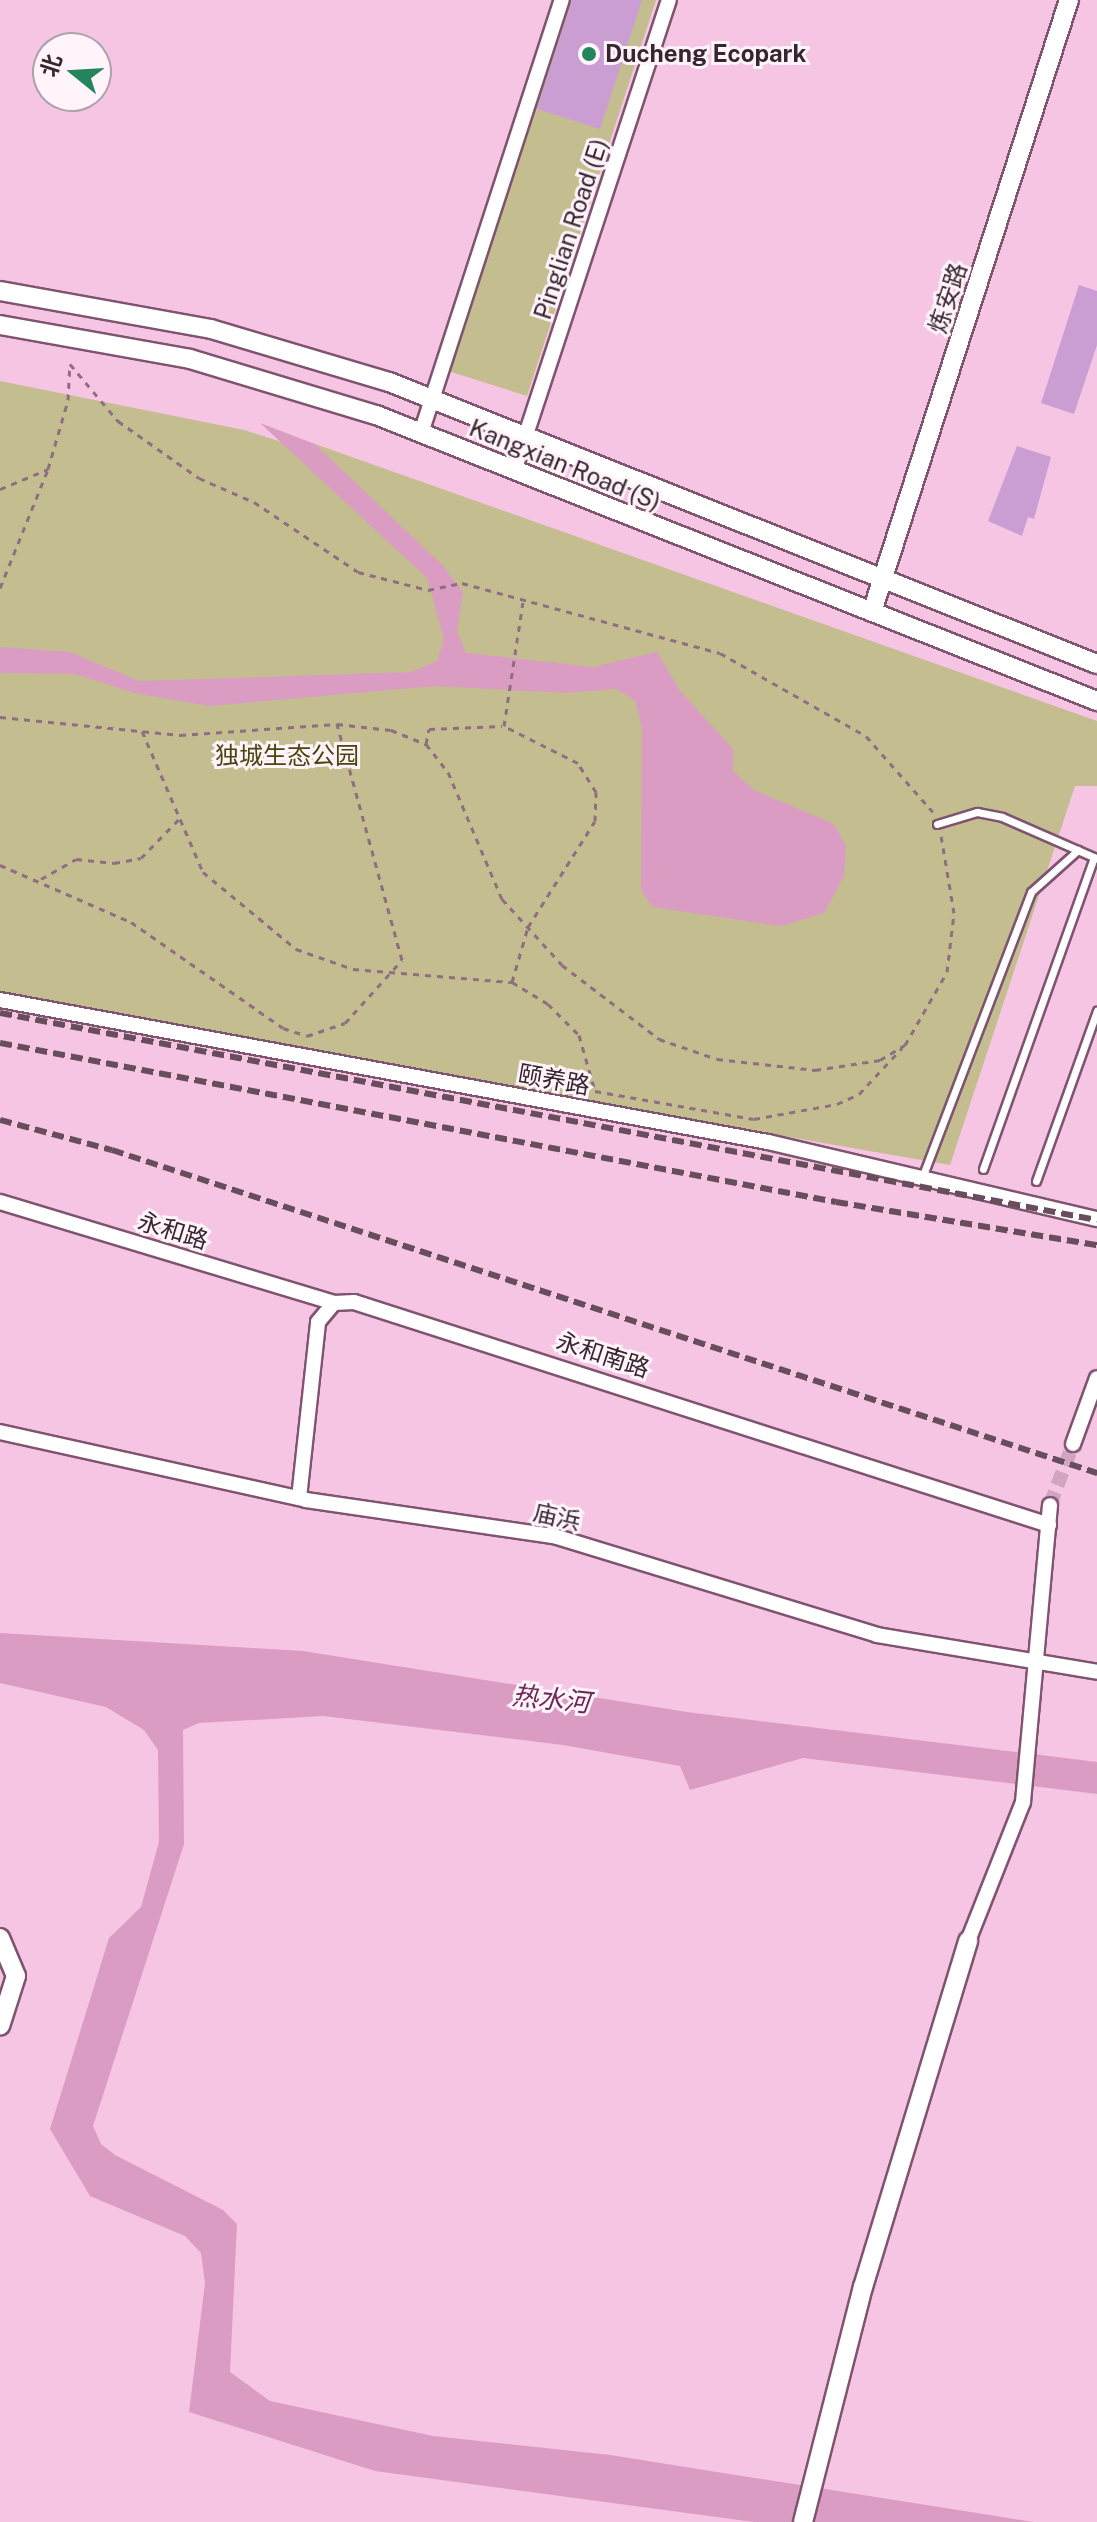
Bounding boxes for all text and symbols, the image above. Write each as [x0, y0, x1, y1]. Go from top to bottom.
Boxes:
north arrow [32, 32, 112, 112]
place label: Ducheng Ecopark [605, 40, 806, 68]
marker: Ducheng Ecopark [580, 45, 598, 63]
text: 北 [35, 51, 67, 80]
street label: Pinglian Road (E) [528, 135, 614, 323]
street label: 炼安路 [923, 259, 973, 337]
street label: Kangxian Road (S) [465, 413, 665, 517]
park label: 独城生态公园 [215, 742, 359, 770]
street label: 颐养路 [516, 1060, 592, 1100]
street label: 永和路 [134, 1207, 212, 1255]
street label: 永和南路 [553, 1326, 653, 1384]
street label: 庙浜 [530, 1498, 584, 1536]
water label: 热水河 [511, 1679, 591, 1719]

